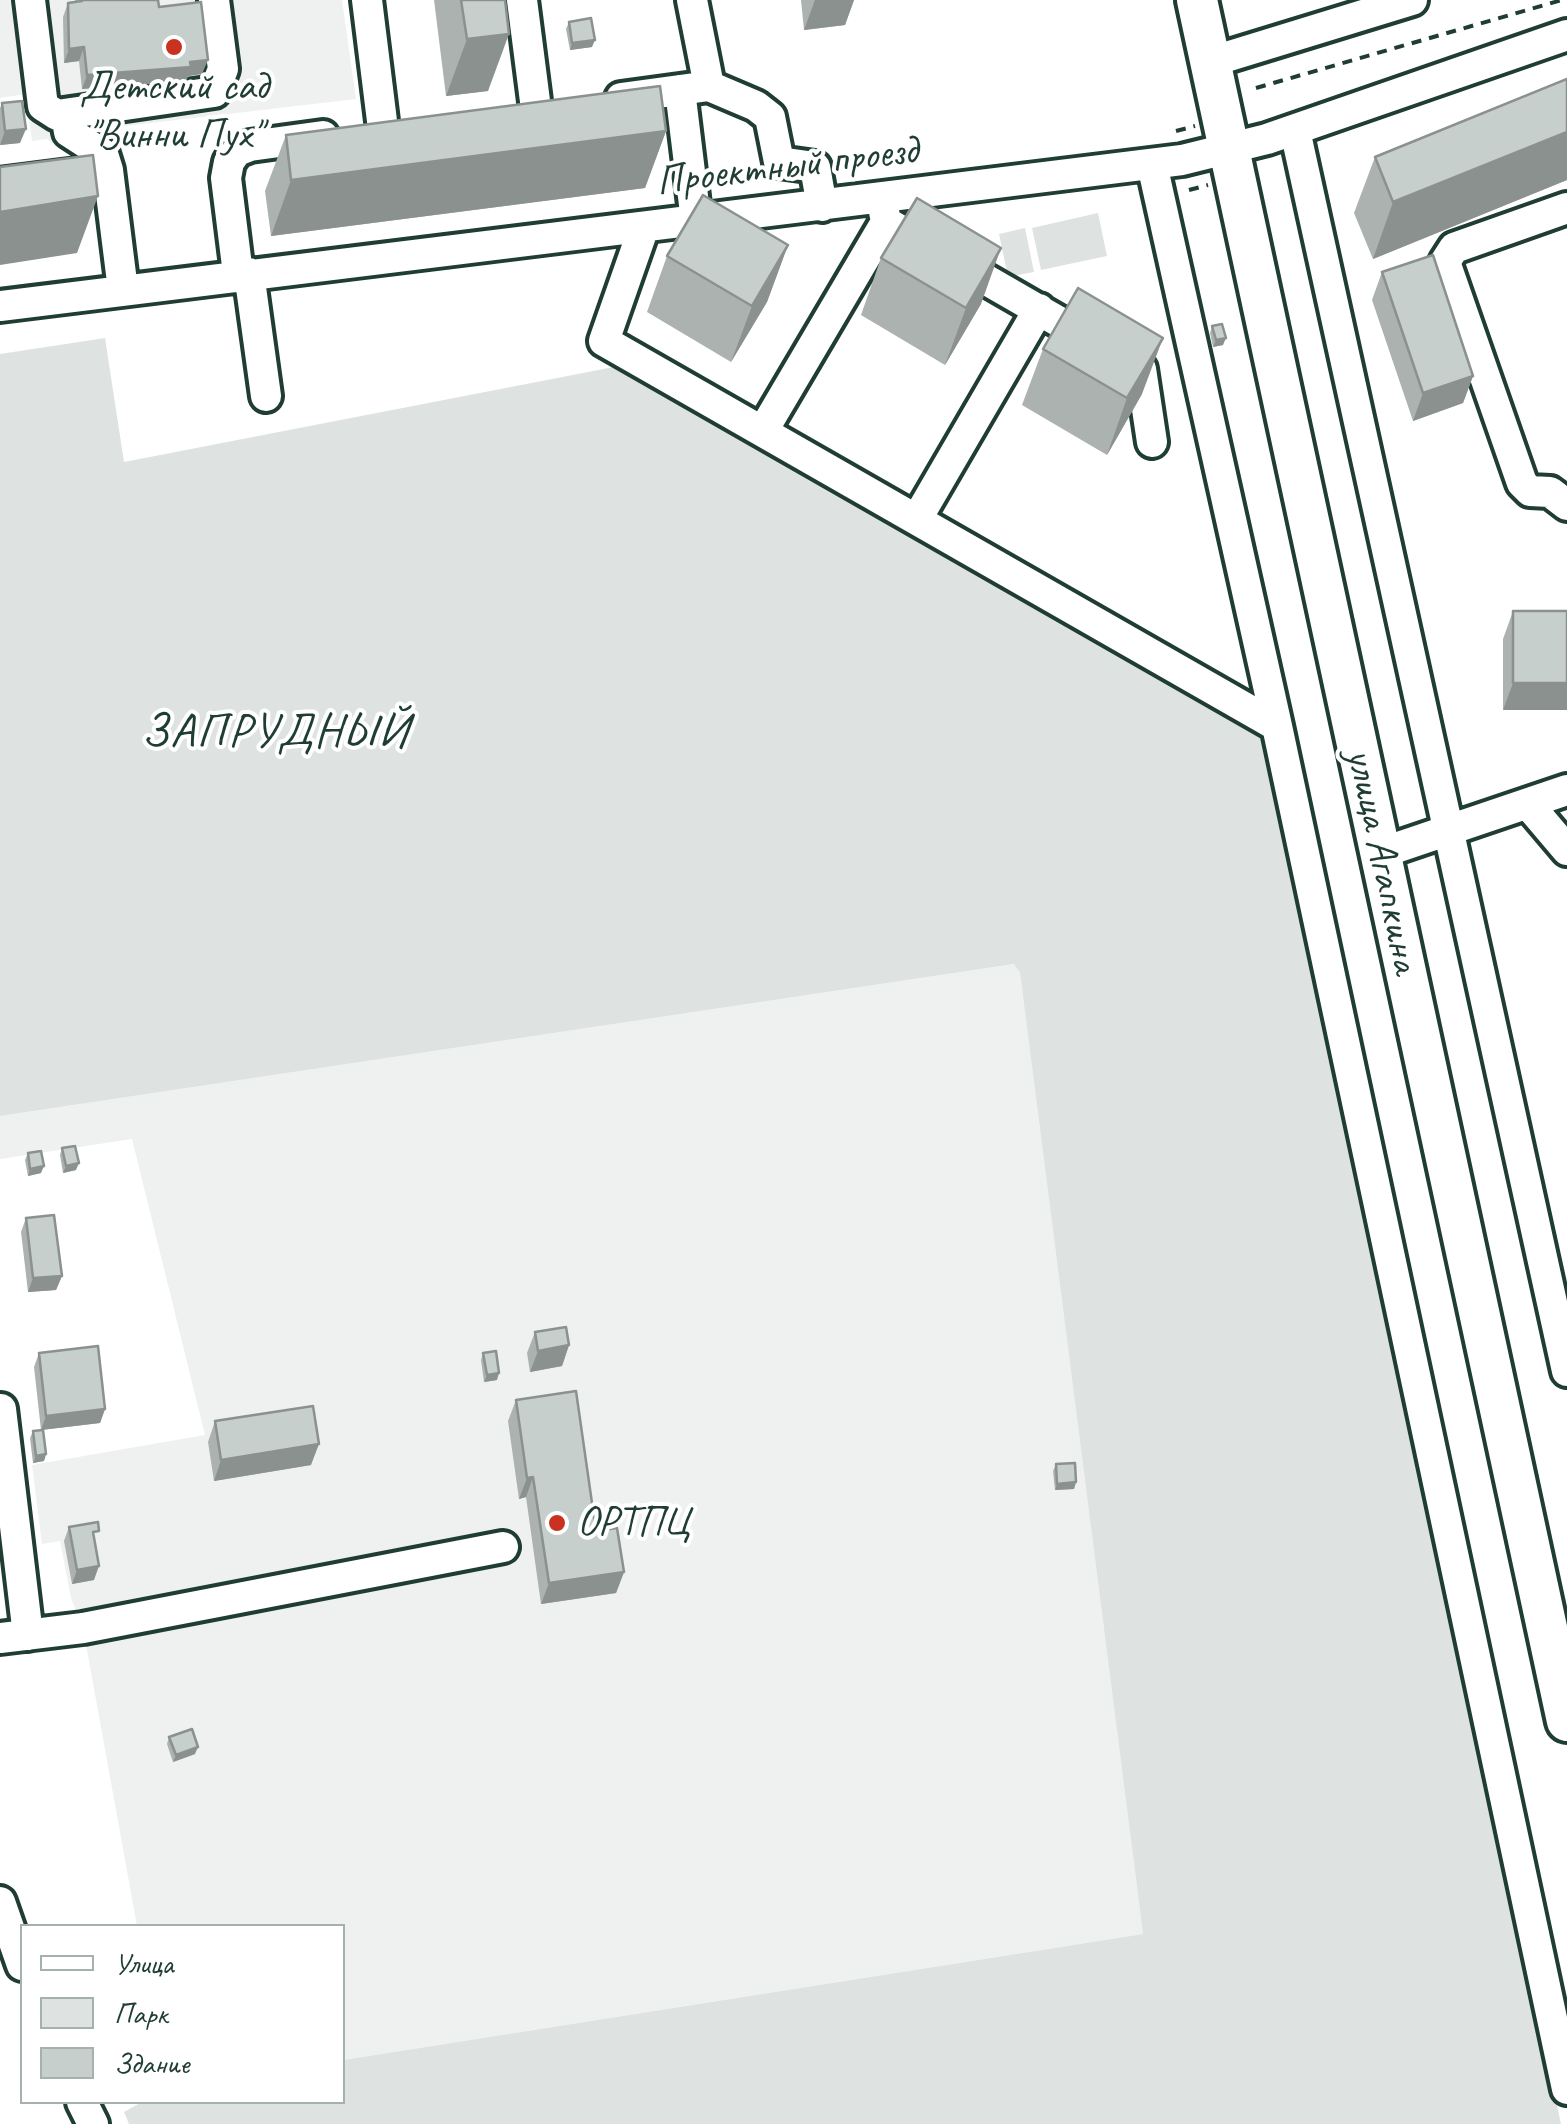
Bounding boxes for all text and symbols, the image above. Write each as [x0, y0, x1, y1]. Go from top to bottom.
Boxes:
marker: Детский сад "Винни Пух" [163, 36, 185, 58]
place label: Детский сад "Винни Пух" [80, 63, 268, 162]
street label: Проектный проезд [653, 126, 921, 208]
district label: ЗАПРУДНЫЙ [140, 704, 412, 762]
street label: улица Агапкина [1334, 744, 1430, 978]
place label: ОРТПЦ [577, 1498, 690, 1548]
marker: ОРТПЦ [546, 1512, 568, 1534]
legend [20, 1924, 345, 2104]
text: Улица [114, 1944, 173, 1982]
text: Парк [114, 1994, 168, 2032]
text: Здание [114, 2044, 189, 2082]

